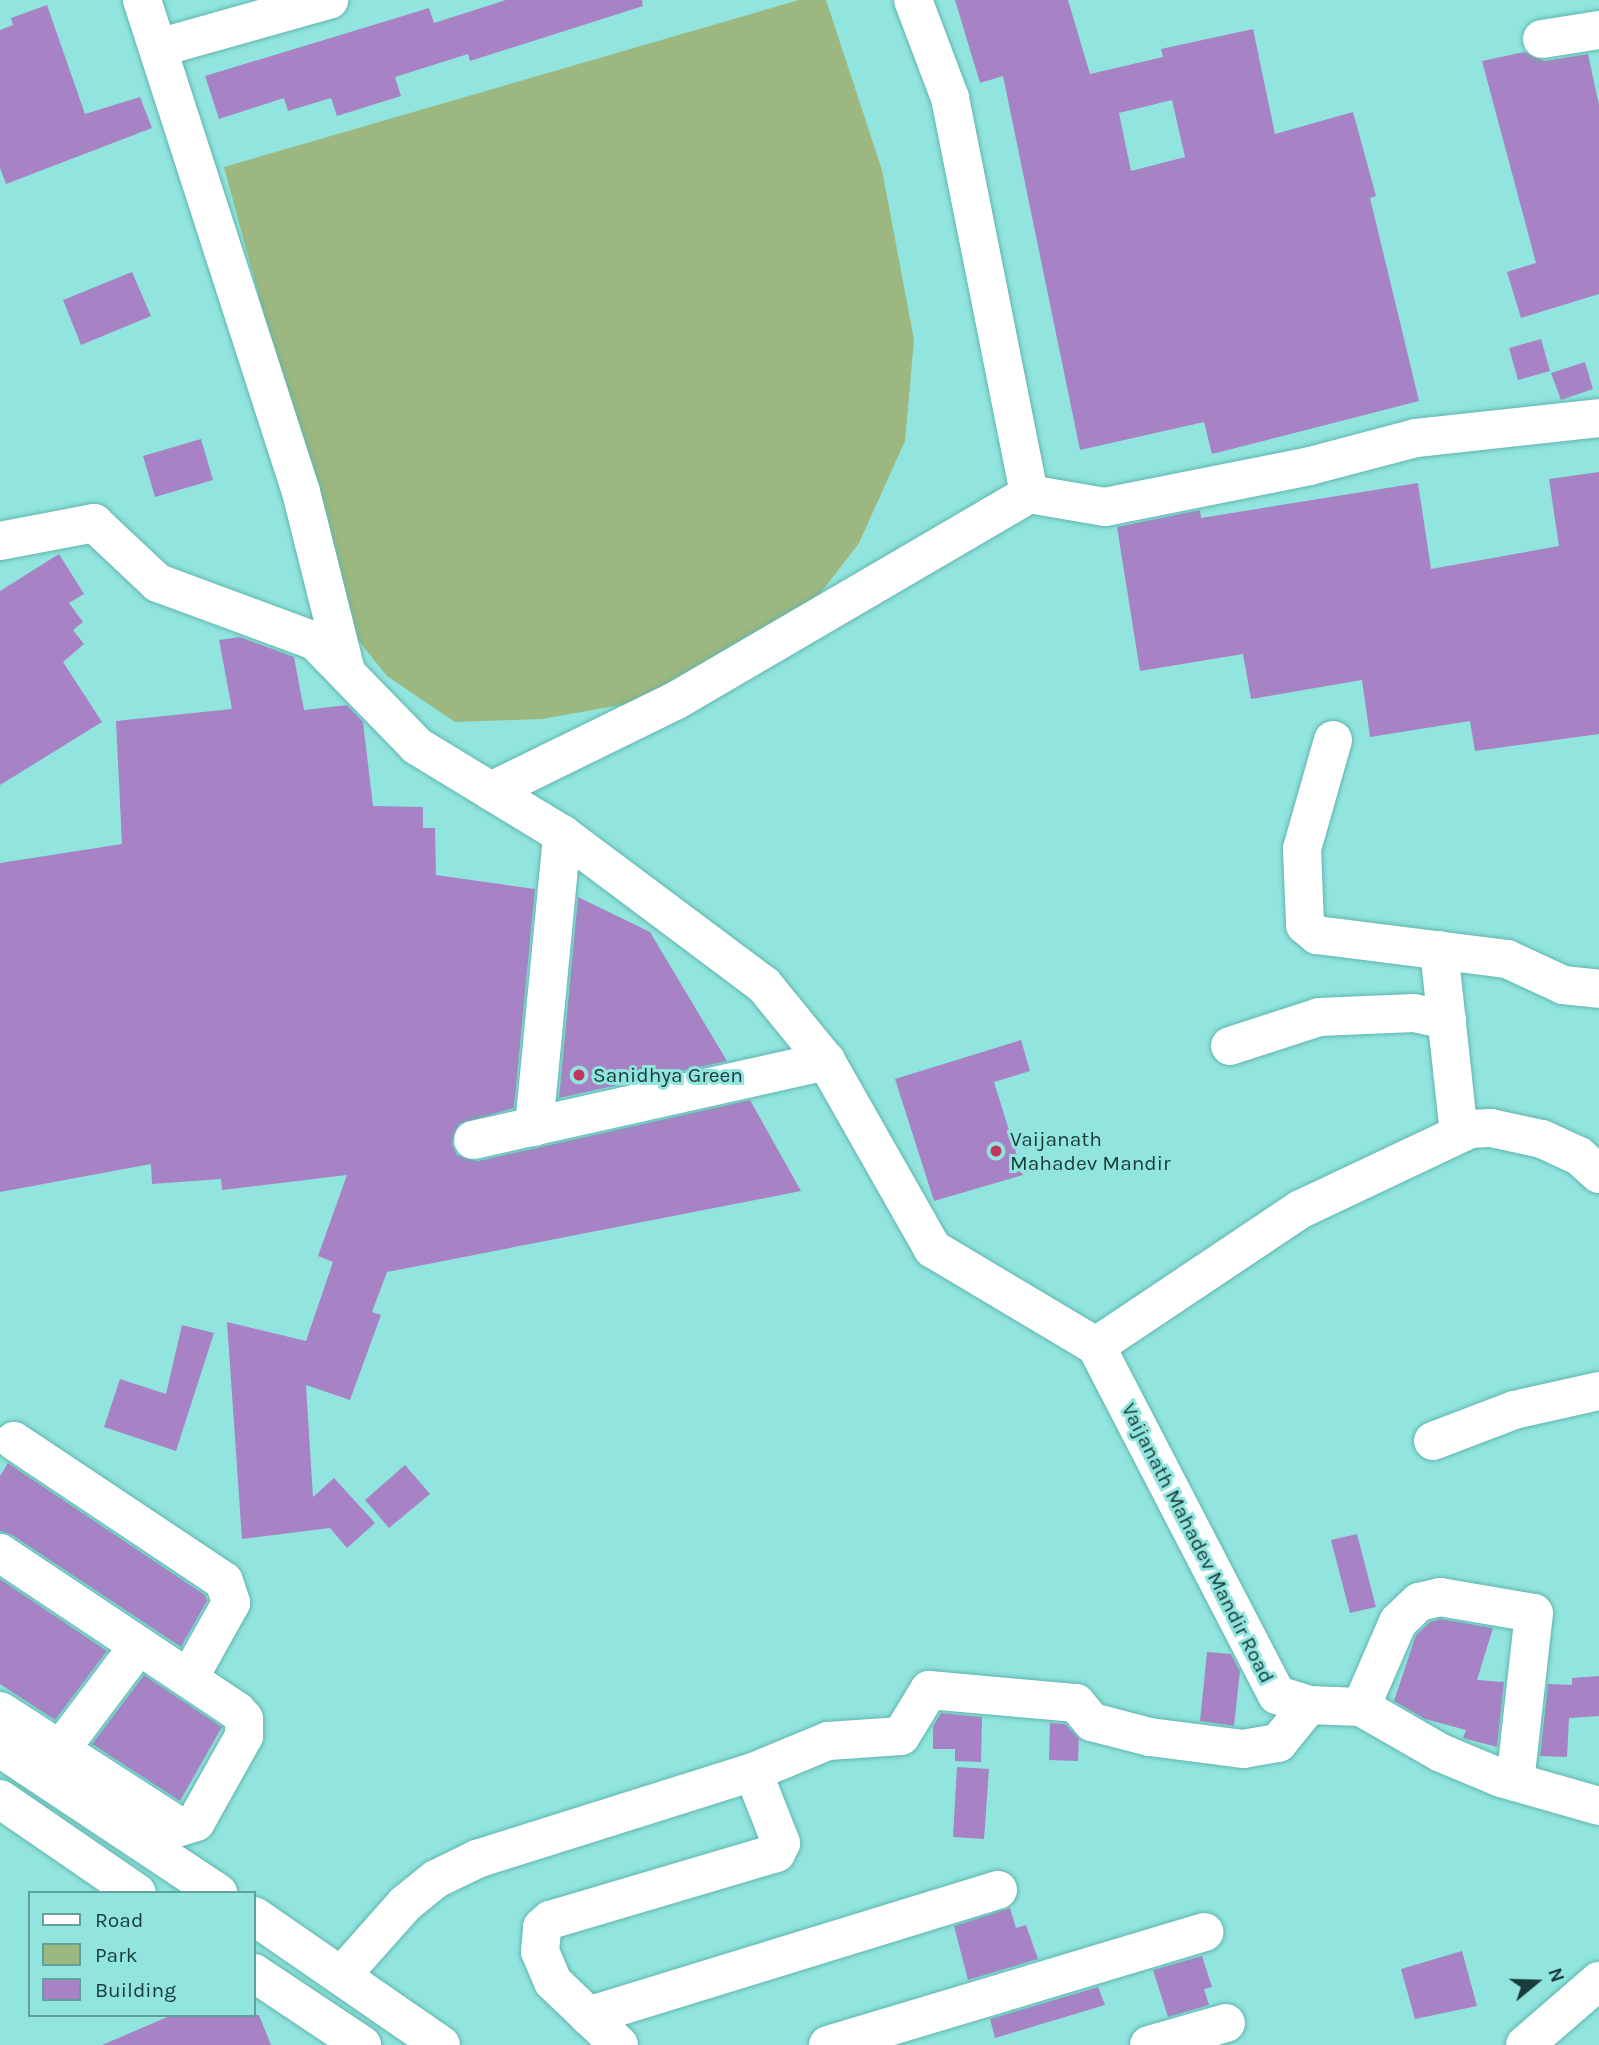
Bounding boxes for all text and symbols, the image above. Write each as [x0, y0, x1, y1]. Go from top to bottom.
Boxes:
place label: Sanidhya Green [593, 1062, 743, 1088]
marker: Sanidhya Green [571, 1067, 587, 1083]
place label: Vaijanath Mahadev Mandir [1010, 1126, 1171, 1176]
marker: Vaijanath Mahadev Mandir [988, 1143, 1004, 1159]
street label: Vaijanath Mahadev Mandir Road [1116, 1399, 1280, 1687]
legend [28, 1891, 256, 2017]
text: Road [95, 1908, 143, 1932]
text: Park [95, 1943, 138, 1967]
north arrow [1501, 1947, 1571, 2017]
text: N [1543, 1965, 1568, 1985]
text: Building [95, 1978, 176, 2002]

